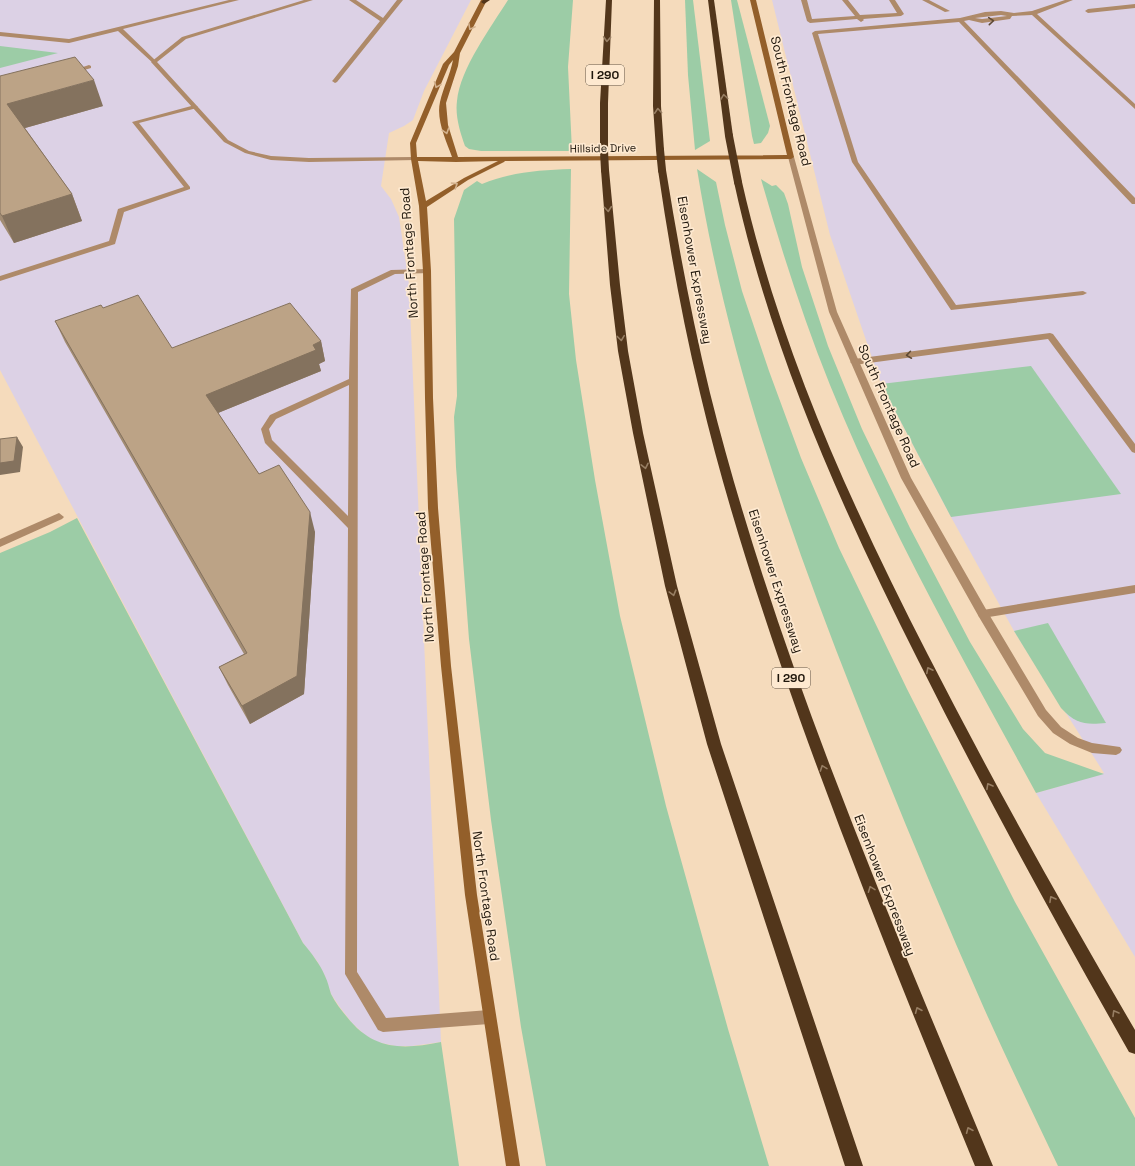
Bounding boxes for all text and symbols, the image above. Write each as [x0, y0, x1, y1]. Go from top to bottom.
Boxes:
one-way arrow [988, 16, 994, 25]
one-way arrow [469, 22, 476, 30]
street label: South Frontage Road [767, 34, 815, 168]
one-way arrow [603, 36, 612, 42]
road number: I 290 [586, 65, 624, 85]
one-way arrow [434, 81, 442, 89]
one-way arrow [720, 94, 729, 100]
one-way arrow [653, 108, 662, 115]
one-way arrow [441, 128, 450, 135]
street label: Hillside Drive [570, 140, 636, 156]
one-way arrow [451, 183, 458, 190]
street label: North Frontage Road [396, 187, 422, 319]
street label: Eisenhower Expressway [674, 195, 716, 345]
one-way arrow [604, 206, 613, 212]
one-way arrow [616, 335, 625, 341]
street label: South Frontage Road [854, 342, 924, 470]
one-way arrow [906, 350, 912, 359]
one-way arrow [640, 463, 648, 469]
street label: Eisenhower Expressway [745, 507, 807, 655]
street label: North Frontage Road [412, 511, 438, 643]
one-way arrow [668, 589, 677, 596]
one-way arrow [926, 667, 934, 674]
road number: I 290 [772, 668, 810, 688]
one-way arrow [820, 765, 828, 772]
one-way arrow [986, 782, 993, 790]
street label: Eisenhower Expressway [850, 812, 920, 958]
street label: North Frontage Road [468, 830, 504, 962]
one-way arrow [867, 886, 875, 893]
one-way arrow [1049, 896, 1057, 903]
one-way arrow [915, 1007, 923, 1014]
one-way arrow [1113, 1010, 1120, 1017]
one-way arrow [966, 1127, 974, 1135]

